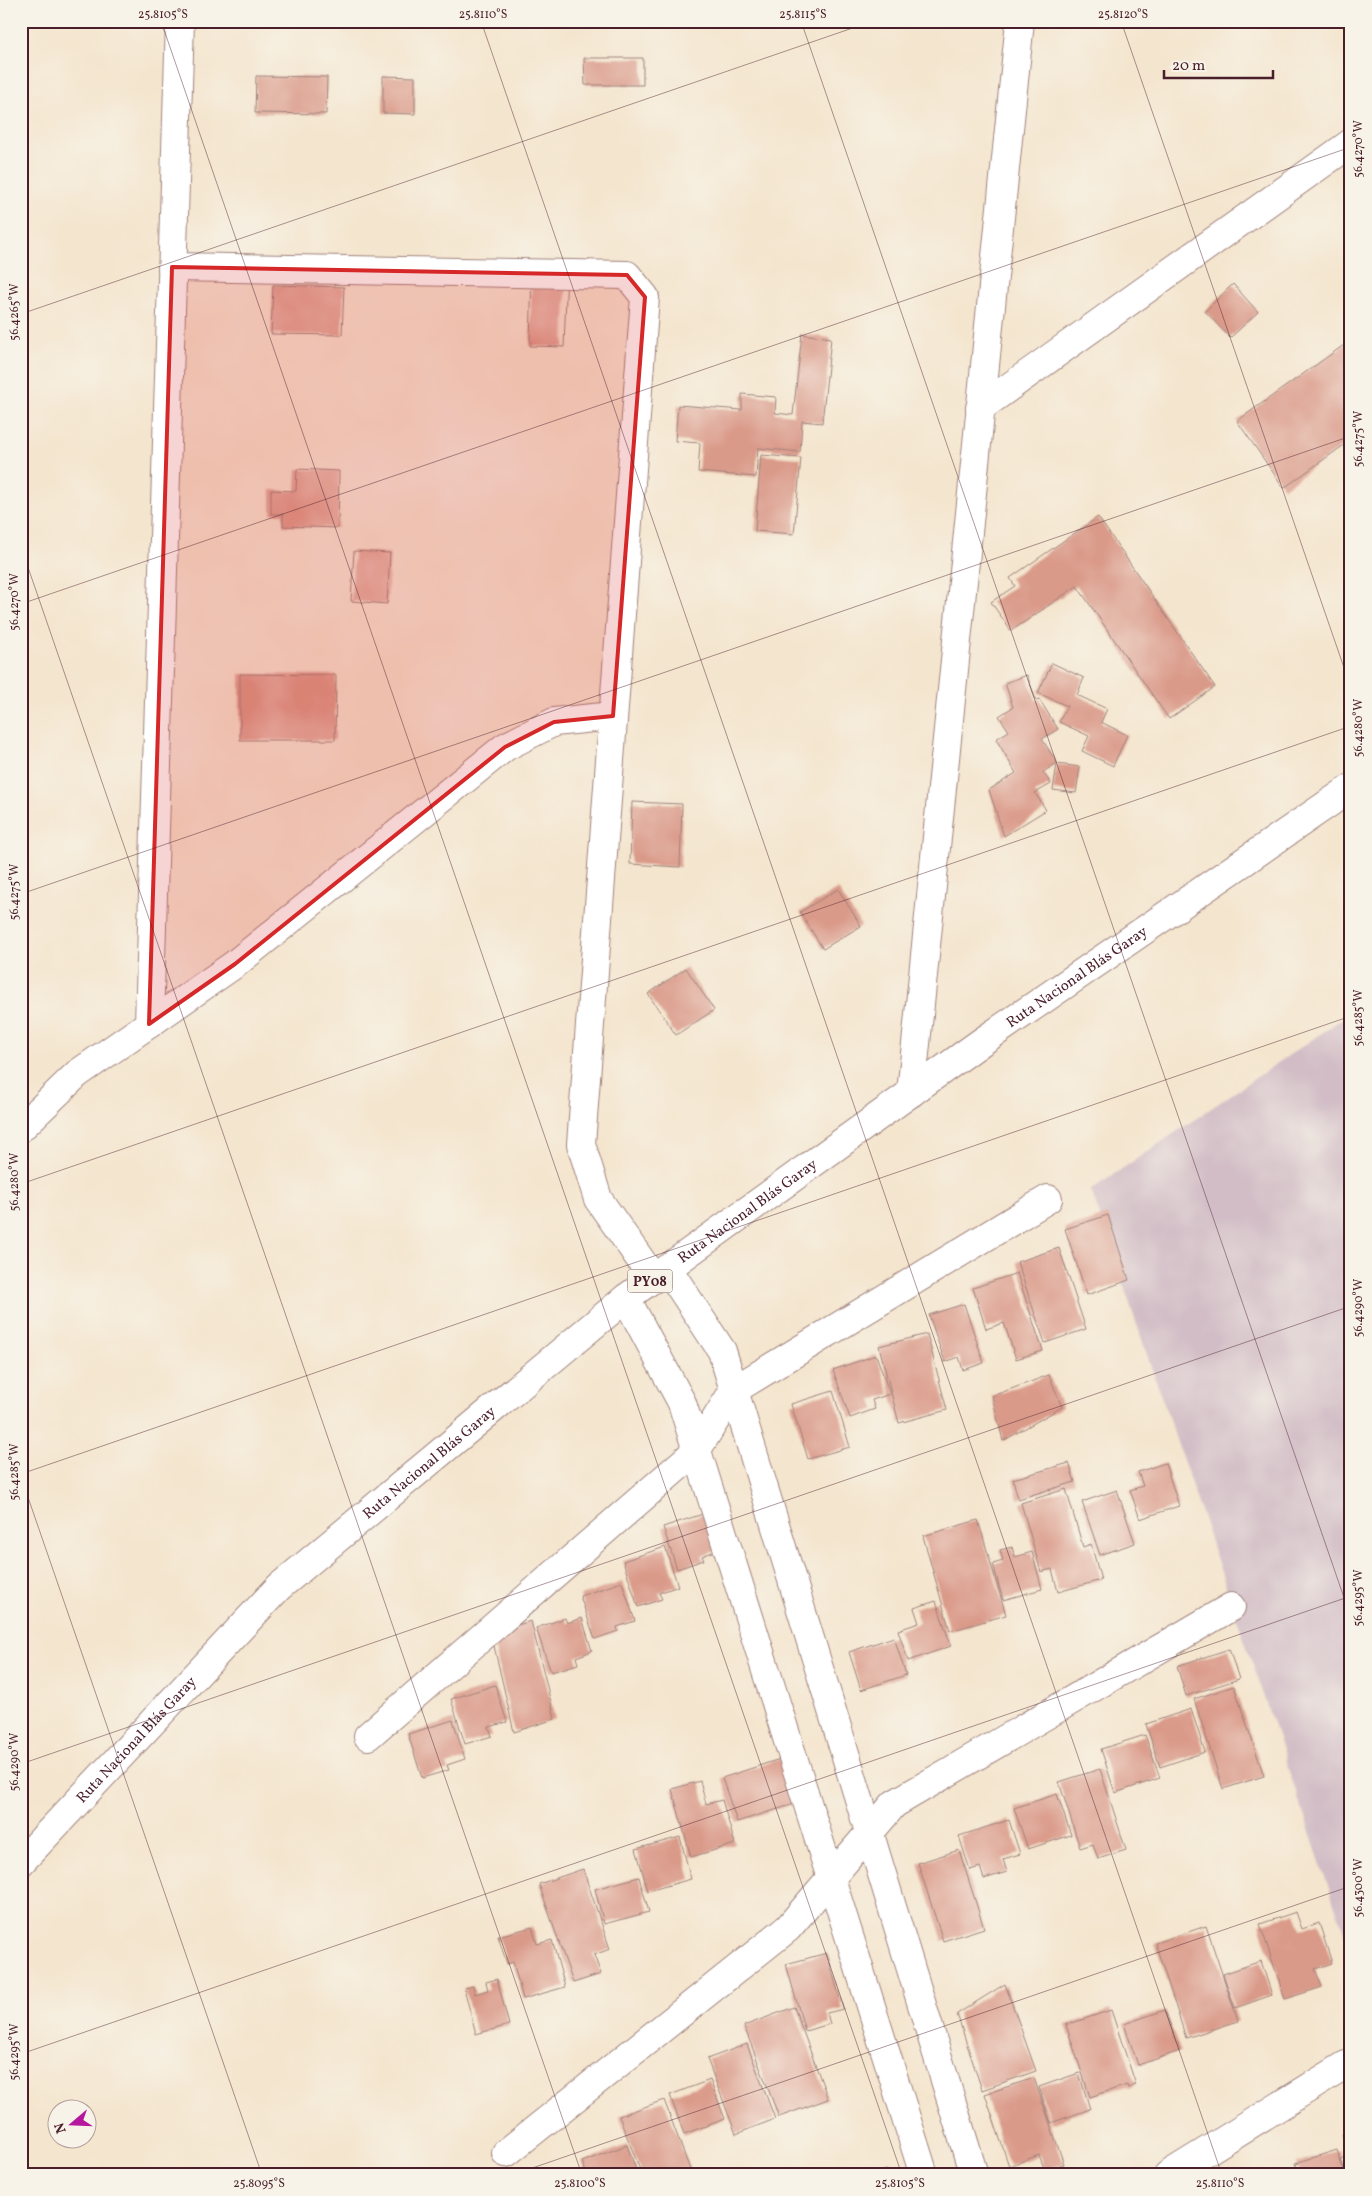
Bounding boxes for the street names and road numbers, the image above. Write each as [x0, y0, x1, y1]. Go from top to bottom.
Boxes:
street label: Ruta Nacional Blás Garay [1003, 922, 1152, 1034]
street label: Ruta Nacional Blás Garay [674, 1155, 822, 1269]
road number: PY08 [628, 1270, 672, 1292]
street label: Ruta Nacional Blás Garay [359, 1402, 501, 1525]
street label: Ruta Nacional Blás Garay [72, 1672, 202, 1809]

